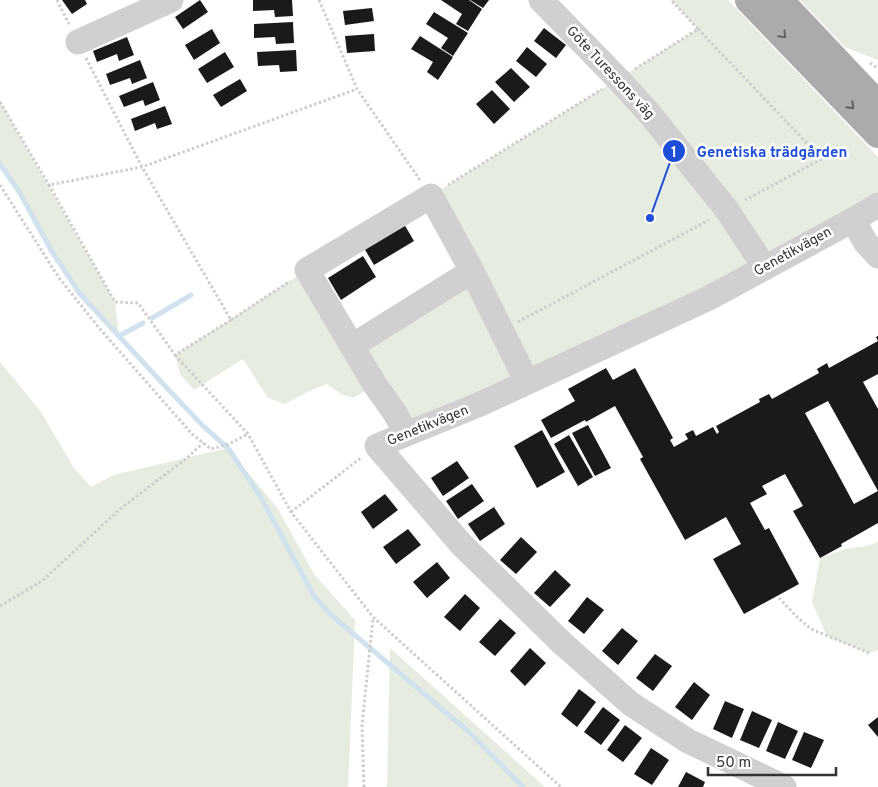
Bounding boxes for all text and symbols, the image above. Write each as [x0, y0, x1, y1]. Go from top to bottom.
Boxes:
street label: Göte Turessons väg [562, 23, 658, 123]
one-way arrow [777, 29, 786, 38]
one-way arrow [845, 100, 854, 109]
callout: Genetiska trädgården [662, 136, 857, 166]
text: 1 [671, 144, 677, 163]
text: Genetiska trädgården [697, 144, 847, 163]
street label: Genetikvägen [751, 224, 835, 280]
street label: Genetikvägen [385, 402, 471, 450]
scale bar [708, 744, 836, 776]
text: 50 m [716, 754, 751, 773]

